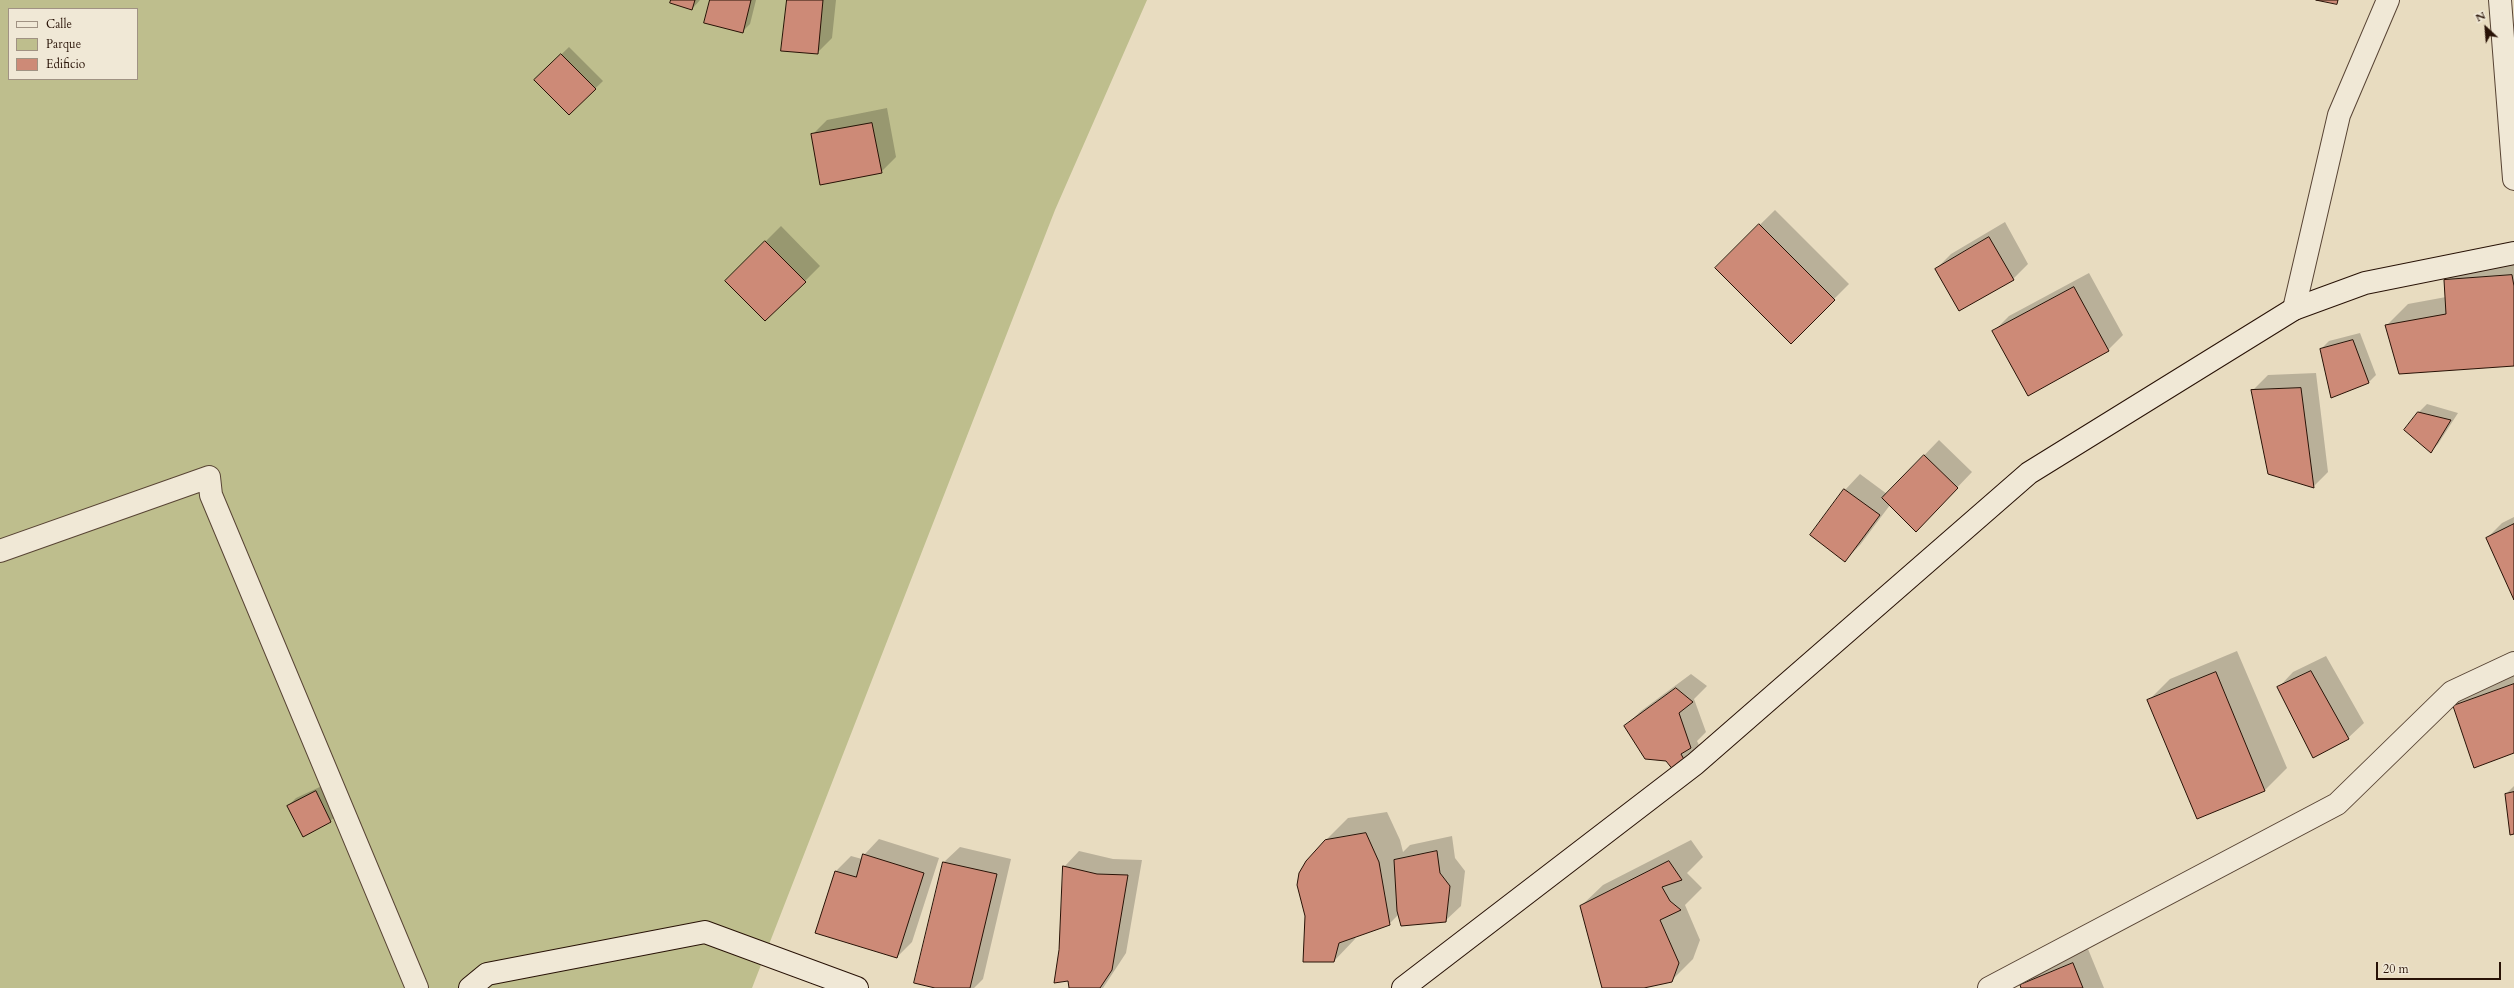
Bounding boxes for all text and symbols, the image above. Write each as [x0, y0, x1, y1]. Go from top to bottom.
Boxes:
legend [8, 8, 138, 80]
north arrow [2466, 8, 2506, 48]
text: N [2473, 8, 2488, 26]
text: Calle [46, 16, 72, 32]
text: Parque [46, 36, 81, 52]
text: Edificio [46, 56, 85, 72]
scale bar [2378, 954, 2503, 980]
text: 20 m [2383, 961, 2409, 977]

